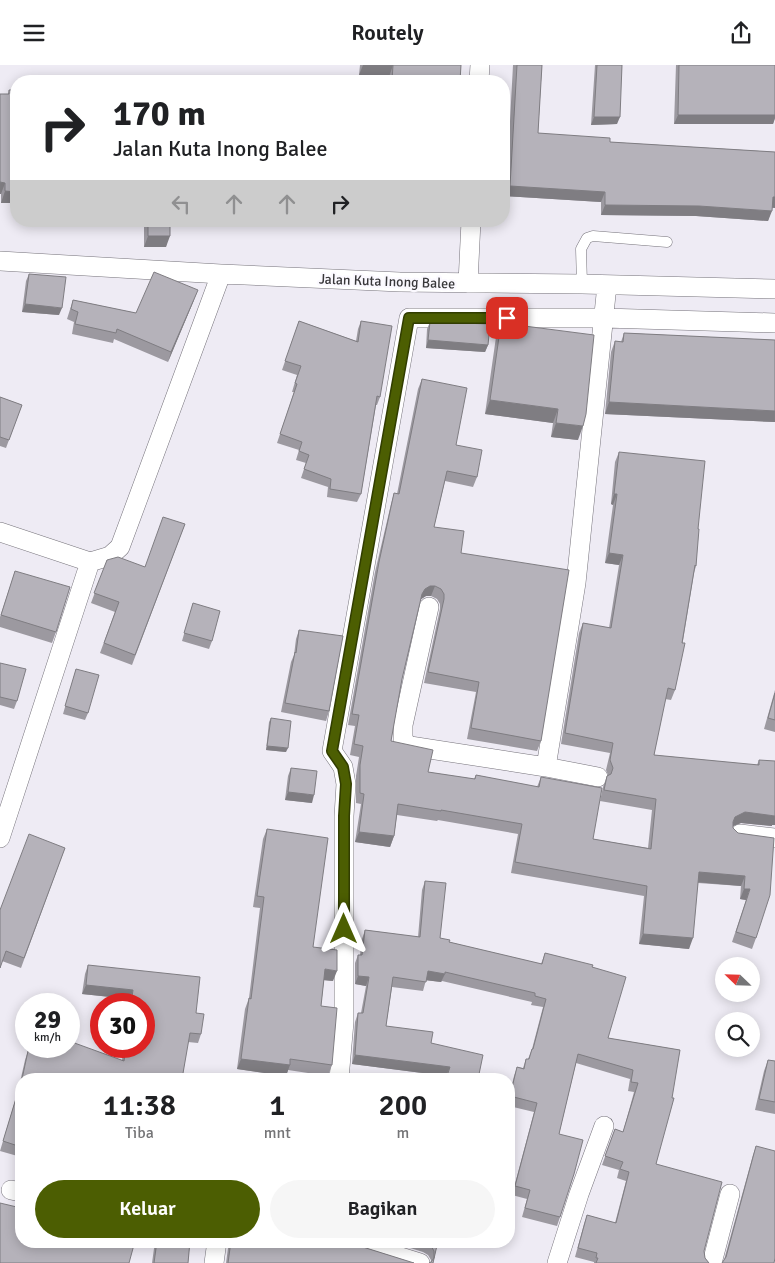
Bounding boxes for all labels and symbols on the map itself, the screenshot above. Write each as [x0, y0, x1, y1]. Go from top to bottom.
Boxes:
street label: Jalan Kuta Inong Balee [318, 271, 455, 292]
pin [486, 297, 528, 339]
position arrow [317, 902, 369, 954]
north arrow [715, 957, 760, 1003]
speed limit sign: 30 [90, 993, 155, 1058]

